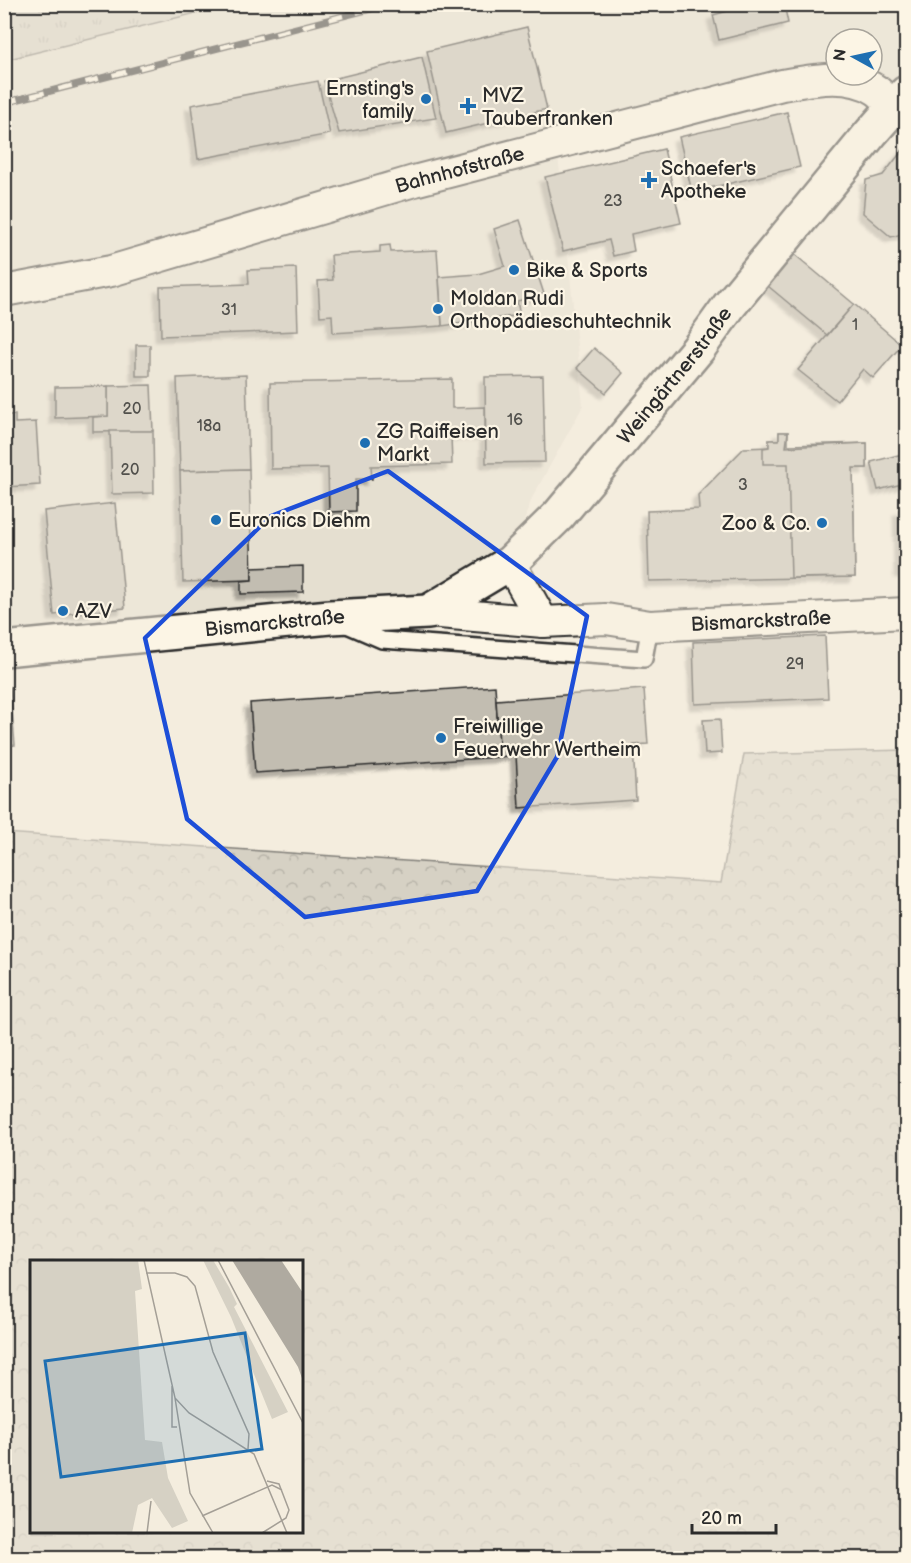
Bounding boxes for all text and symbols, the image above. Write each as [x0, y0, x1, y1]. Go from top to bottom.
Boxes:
north arrow [824, 27, 884, 87]
text: N [830, 48, 851, 62]
place label: Ernsting's family [326, 77, 414, 124]
place label: MVZ Tauberfranken [482, 84, 613, 131]
marker: Ernsting's family [419, 92, 433, 106]
marker: MVZ Tauberfranken [459, 97, 477, 115]
street label: Bahnhofstraße [392, 142, 527, 199]
place label: Schaefer's Apotheke [661, 157, 756, 204]
marker: Schaefer's Apotheke [642, 173, 656, 187]
house number: 23 [604, 192, 623, 211]
place label: Bike & Sports [526, 259, 648, 283]
marker: Bike & Sports [507, 263, 521, 277]
place label: Moldan Rudi Orthopädieschuhtechnik [450, 287, 671, 334]
house number: 31 [221, 301, 237, 320]
marker: Moldan Rudi Orthopädieschuhtechnik [431, 302, 445, 316]
street label: Weingärtnerstraße [613, 303, 737, 449]
house number: 1 [852, 316, 858, 335]
house number: 20 [123, 400, 141, 419]
house number: 16 [507, 411, 523, 430]
house number: 18a [197, 417, 221, 436]
place label: ZG Raiffeisen Markt [376, 420, 499, 467]
marker: ZG Raiffeisen Markt [358, 436, 372, 450]
house number: 20 [121, 461, 139, 480]
house number: 3 [738, 476, 748, 495]
place label: Euronics Diehm [228, 509, 371, 533]
place label: Zoo & Co. [721, 512, 810, 536]
marker: Euronics Diehm [209, 513, 223, 527]
marker: Zoo & Co. [815, 516, 829, 530]
place label: AZV [75, 600, 112, 624]
marker: AZV [56, 604, 70, 618]
street label: Bismarckstraße [204, 605, 346, 642]
street label: Bismarckstraße [690, 606, 832, 637]
house number: 29 [786, 655, 804, 674]
place label: Freiwillige Feuerwehr Wertheim [453, 715, 641, 762]
marker: Freiwillige Feuerwehr Wertheim [434, 731, 448, 745]
inset map [30, 1260, 303, 1533]
scale bar [692, 1497, 776, 1535]
text: 20 m [701, 1508, 742, 1529]

